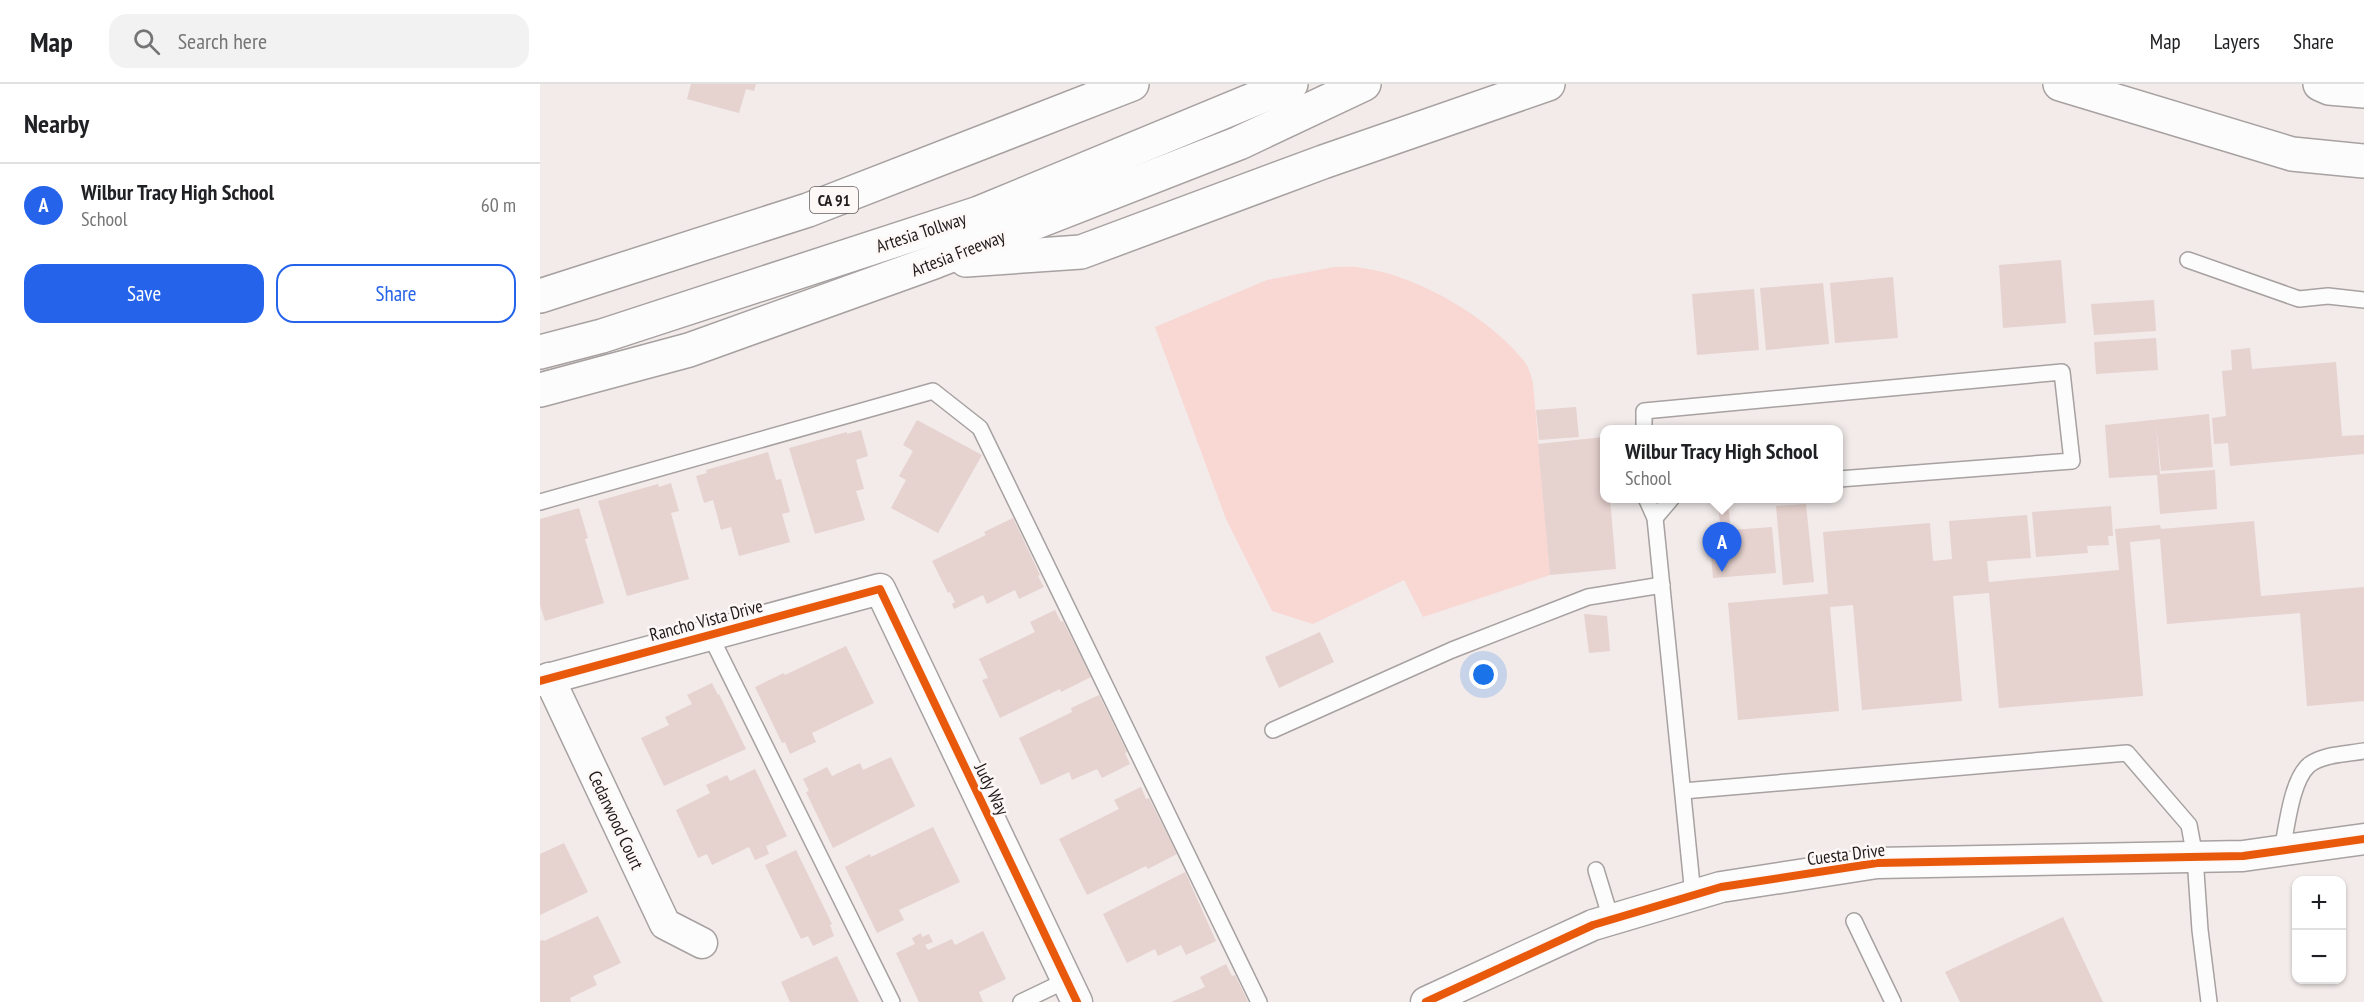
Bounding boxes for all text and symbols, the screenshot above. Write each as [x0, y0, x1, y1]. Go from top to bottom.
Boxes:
search box [109, 14, 529, 68]
text: Map [30, 23, 73, 60]
icon: search [130, 25, 163, 58]
text: Search here [178, 27, 267, 55]
text: Map [2150, 28, 2181, 55]
text: Layers [2214, 28, 2260, 55]
text: Share [2293, 28, 2334, 55]
text: Nearby [24, 107, 89, 140]
text: Wilbur Tracy High School [81, 178, 274, 206]
road number: CA 91 [810, 187, 858, 213]
text: A [38, 192, 49, 218]
text: 60 m [481, 192, 516, 218]
text: School [81, 206, 127, 232]
street label: Artesia Tollway [873, 207, 969, 257]
street label: Artesia Freeway [908, 225, 1008, 281]
button: Save [24, 264, 264, 323]
button: Share [276, 264, 516, 323]
popup [1600, 425, 1843, 503]
text: Wilbur Tracy High School [1625, 437, 1818, 465]
text: School [1625, 465, 1671, 491]
pin: A [1702, 522, 1742, 572]
street label: Rancho Vista Drive [647, 594, 765, 646]
your location [1469, 660, 1498, 689]
street label: Judy Way [969, 758, 1015, 819]
street label: Cedarwood Court [583, 767, 649, 873]
street label: Cuesta Drive [1806, 838, 1886, 870]
map controls [2292, 876, 2346, 984]
button: + [2292, 876, 2346, 930]
button: − [2292, 930, 2346, 984]

